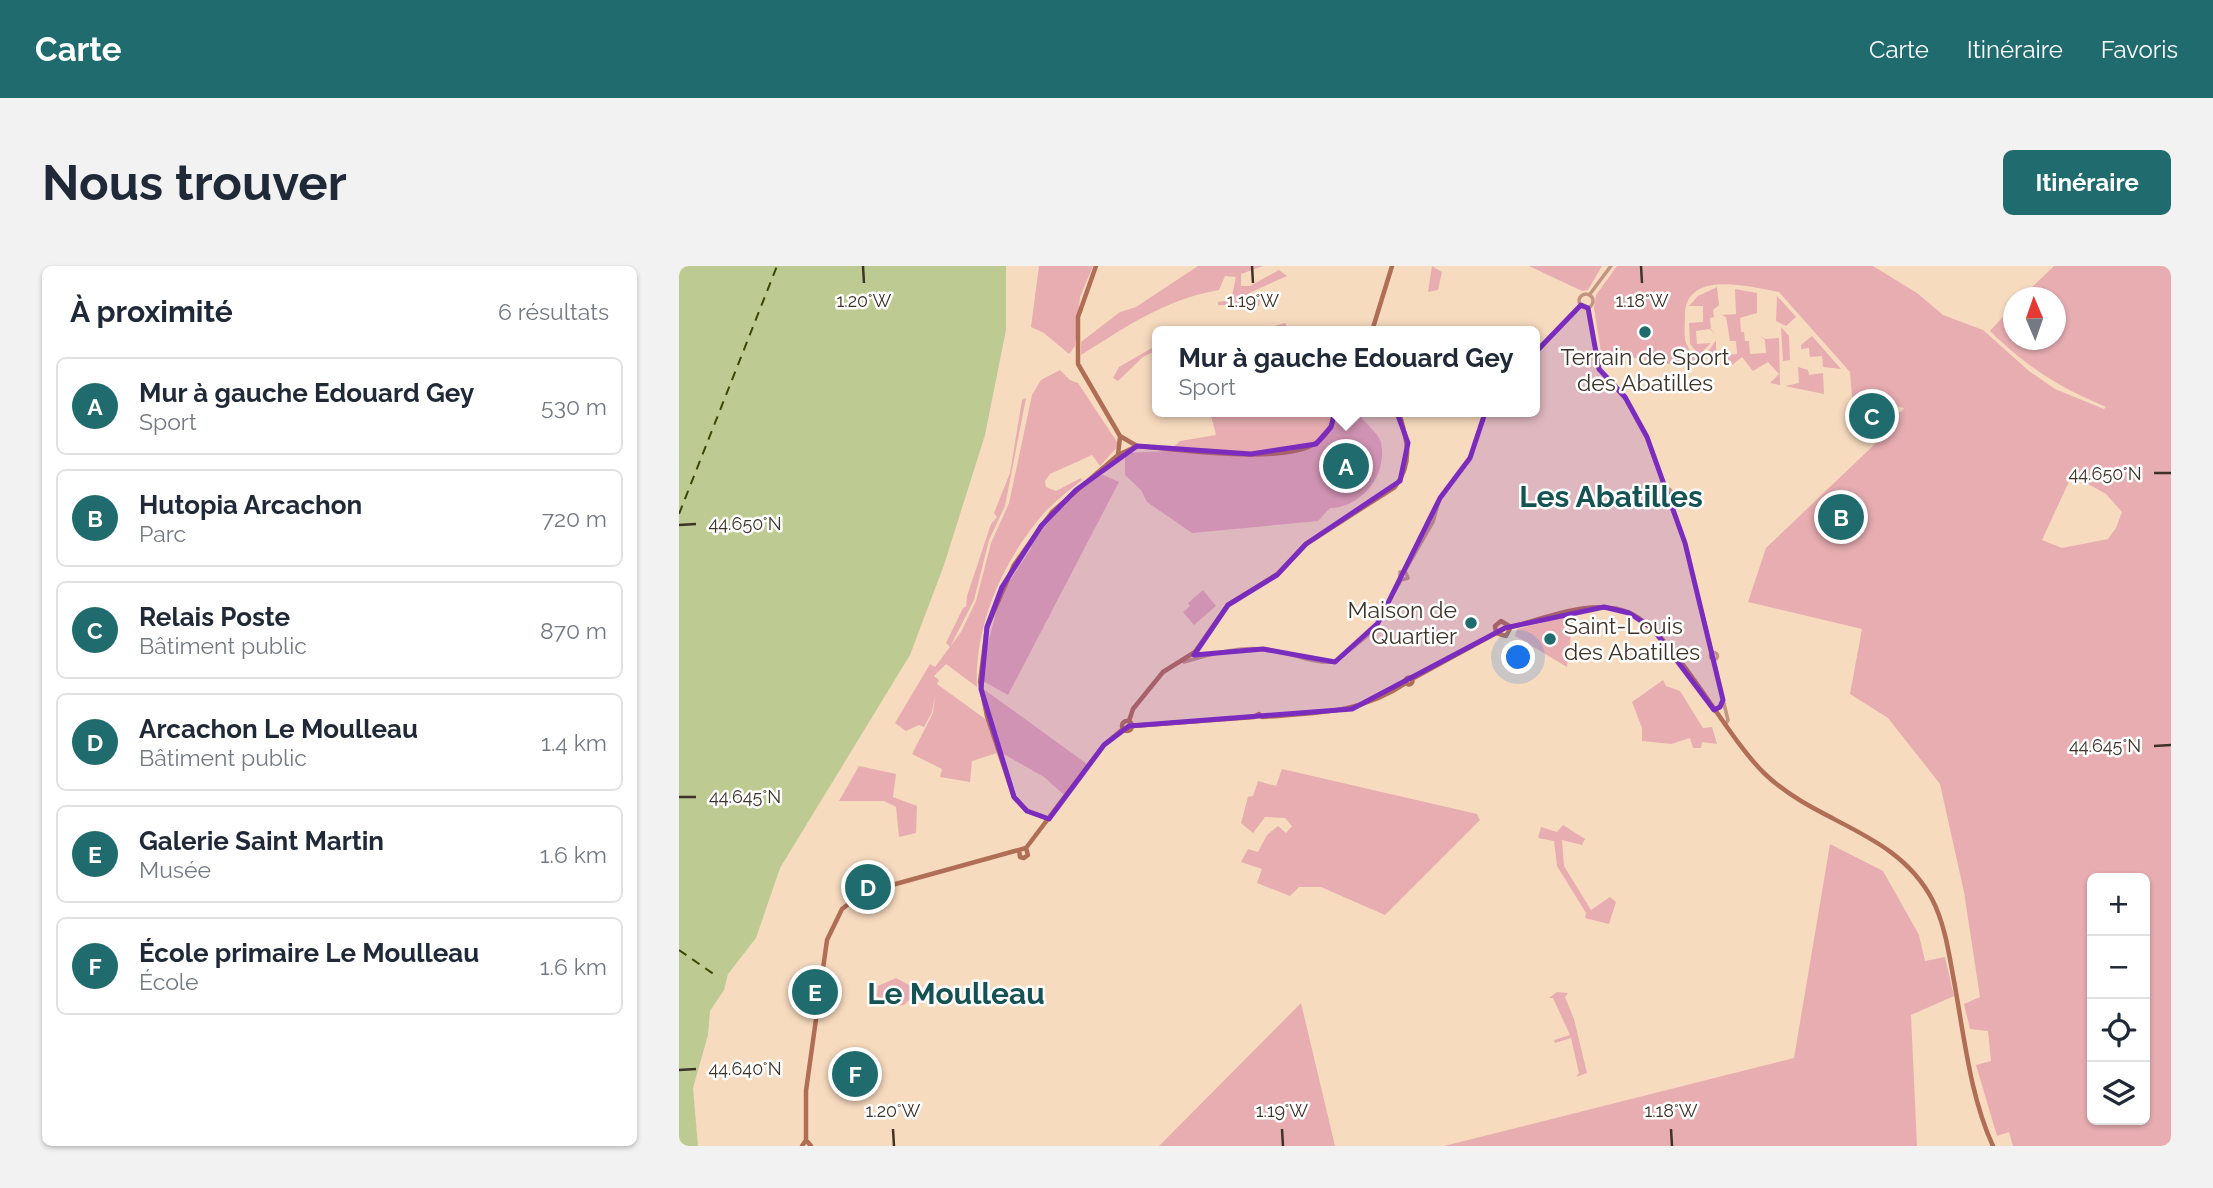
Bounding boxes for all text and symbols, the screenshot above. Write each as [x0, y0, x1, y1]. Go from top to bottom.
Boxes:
text: Carte [35, 30, 122, 69]
text: Carte [1869, 35, 1929, 64]
text: Itinéraire [1967, 35, 2063, 64]
text: Favoris [2101, 35, 2178, 64]
button: Itinéraire [2003, 150, 2171, 215]
text: Nous trouver [42, 154, 347, 211]
north arrow [2003, 287, 2066, 350]
text: 1.20°W [837, 290, 892, 311]
text: 1.19°W [1227, 290, 1279, 311]
text: 1.18°W [1615, 290, 1669, 311]
text: À proximité [70, 294, 233, 329]
text: 6 résultats [498, 298, 609, 325]
marker: Terrain de Sport des Abatilles [1637, 324, 1653, 340]
popup [1152, 326, 1540, 417]
text: Mur à gauche Edouard Gey [1178, 343, 1514, 373]
place label: Terrain de Sport des Abatilles [1560, 343, 1730, 396]
text: Sport [1178, 373, 1236, 400]
text: Mur à gauche Edouard Gey [139, 378, 474, 408]
pin: C [1849, 390, 1895, 442]
text: A [87, 393, 103, 420]
text: 530 m [541, 393, 607, 420]
text: Sport [139, 408, 197, 435]
pin: A [1323, 440, 1369, 492]
text: 44.650°N [2068, 463, 2142, 484]
district label: Les Abatilles [1519, 479, 1703, 514]
text: Hutopia Arcachon [139, 490, 362, 520]
pin: B [1818, 491, 1864, 543]
text: B [87, 505, 103, 532]
text: 720 m [542, 505, 607, 532]
text: 44.650°N [708, 513, 782, 534]
text: Parc [139, 520, 186, 547]
place label: Maison de Quartier [1348, 596, 1457, 649]
text: Relais Poste [139, 602, 290, 632]
place label: Saint-Louis des Abatilles [1564, 612, 1700, 665]
marker: Maison de Quartier [1463, 615, 1479, 631]
text: C [87, 617, 103, 644]
text: 870 m [540, 617, 607, 644]
marker: Saint-Louis des Abatilles [1542, 631, 1558, 647]
text: Bâtiment public [139, 632, 307, 659]
your location [1501, 640, 1535, 674]
text: Arcachon Le Moulleau [139, 714, 418, 744]
text: D [87, 729, 103, 756]
text: 1.4 km [541, 729, 607, 756]
text: 44.645°N [2069, 735, 2141, 756]
text: Bâtiment public [139, 744, 307, 771]
text: 44.645°N [709, 786, 781, 807]
text: Galerie Saint Martin [139, 826, 384, 856]
text: E [88, 841, 102, 868]
text: 1.6 km [540, 841, 607, 868]
text: Musée [139, 856, 211, 883]
pin: D [845, 861, 891, 913]
map controls [2087, 873, 2150, 1125]
button: + [2087, 873, 2150, 936]
button: − [2087, 936, 2150, 999]
text: École primaire Le Moulleau [139, 938, 479, 968]
text: F [88, 953, 102, 980]
text: 1.6 km [540, 953, 607, 980]
pin: E [792, 966, 838, 1018]
text: École [139, 968, 199, 995]
district label: Le Moulleau [867, 976, 1045, 1011]
button: locate [2087, 999, 2150, 1062]
pin: F [832, 1048, 878, 1100]
text: 44.640°N [708, 1058, 782, 1079]
button: layers [2087, 1062, 2150, 1125]
text: 1.20°W [866, 1100, 921, 1121]
text: 1.19°W [1256, 1100, 1308, 1121]
text: 1.18°W [1644, 1100, 1698, 1121]

